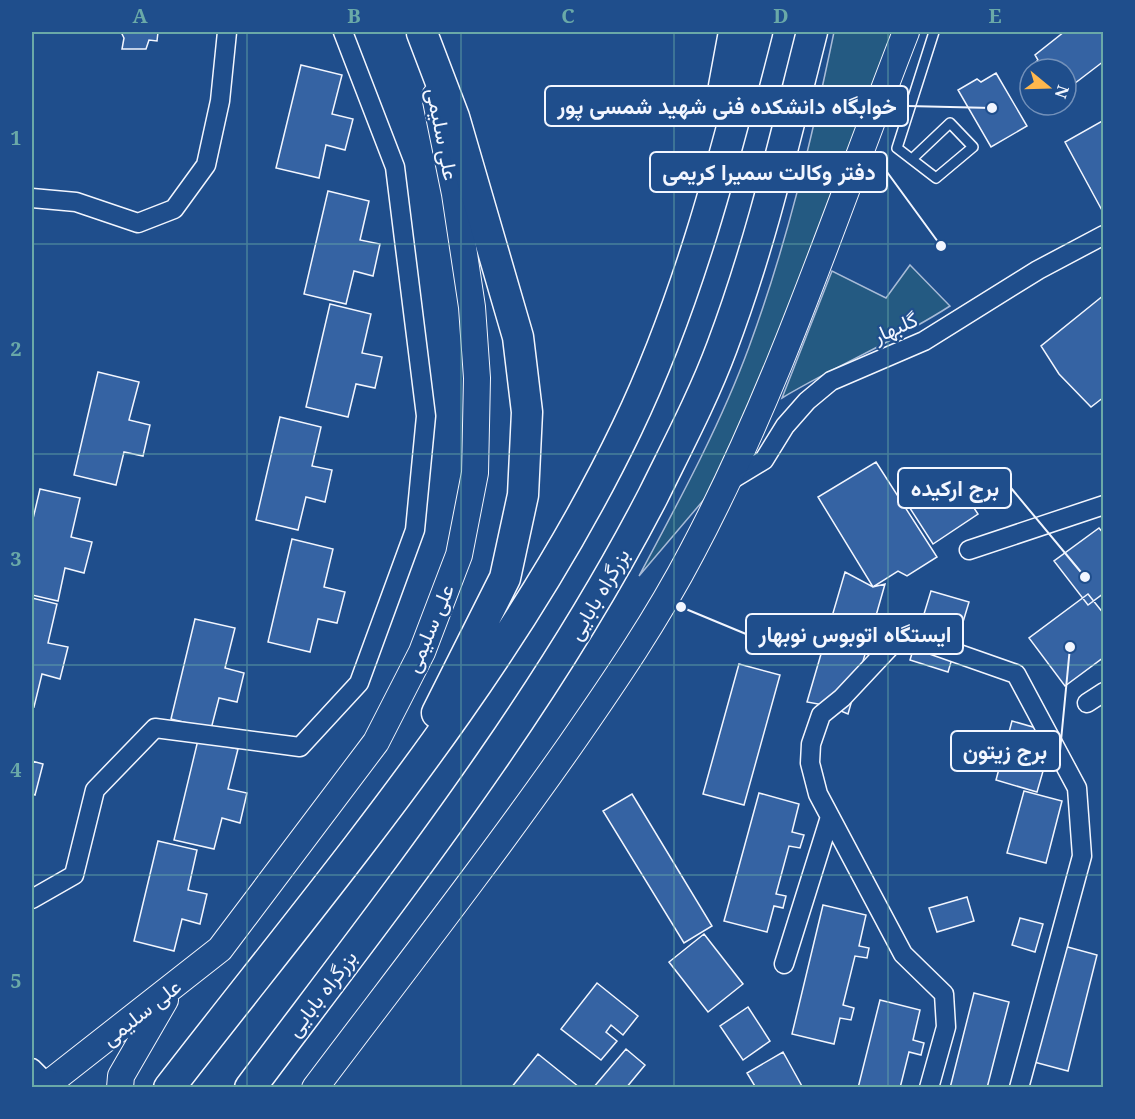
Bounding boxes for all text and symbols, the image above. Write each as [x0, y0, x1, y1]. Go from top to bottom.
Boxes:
text: A [132, 2, 148, 29]
text: B [347, 2, 361, 29]
text: C [561, 2, 575, 29]
text: D [773, 2, 789, 29]
text: E [988, 2, 1002, 29]
north arrow [1018, 57, 1078, 117]
text: N [1050, 82, 1075, 102]
street label: علی سلیمی [420, 85, 466, 183]
callout: خوابگاه دانشکده فنی شهید شمسی پور [545, 86, 908, 126]
text: خوابگاه دانشکده فنی شهید شمسی پور [556, 90, 897, 122]
text: 1 [10, 124, 22, 151]
callout: دفتر وکالت سمیرا کریمی [650, 152, 887, 192]
text: دفتر وکالت سمیرا کریمی [662, 156, 876, 186]
street label: گلبهار [867, 305, 922, 350]
text: 2 [10, 335, 22, 362]
callout: برج ارکیده [898, 468, 1011, 508]
text: برج ارکیده [911, 472, 999, 503]
street label: بزرگراه بابایی [560, 543, 636, 645]
text: 3 [10, 545, 22, 572]
street label: علی سلیمی [398, 579, 460, 677]
callout: ایستگاه اتوبوس نوبهار [746, 614, 963, 654]
text: ایستگاه اتوبوس نوبهار [758, 618, 951, 648]
callout: برج زیتون [951, 731, 1060, 771]
text: برج زیتون [963, 735, 1047, 766]
text: 4 [10, 756, 22, 783]
street label: بزرگراه بابایی [279, 944, 363, 1042]
text: 5 [10, 967, 22, 994]
street label: علی سلیمی [96, 972, 186, 1052]

